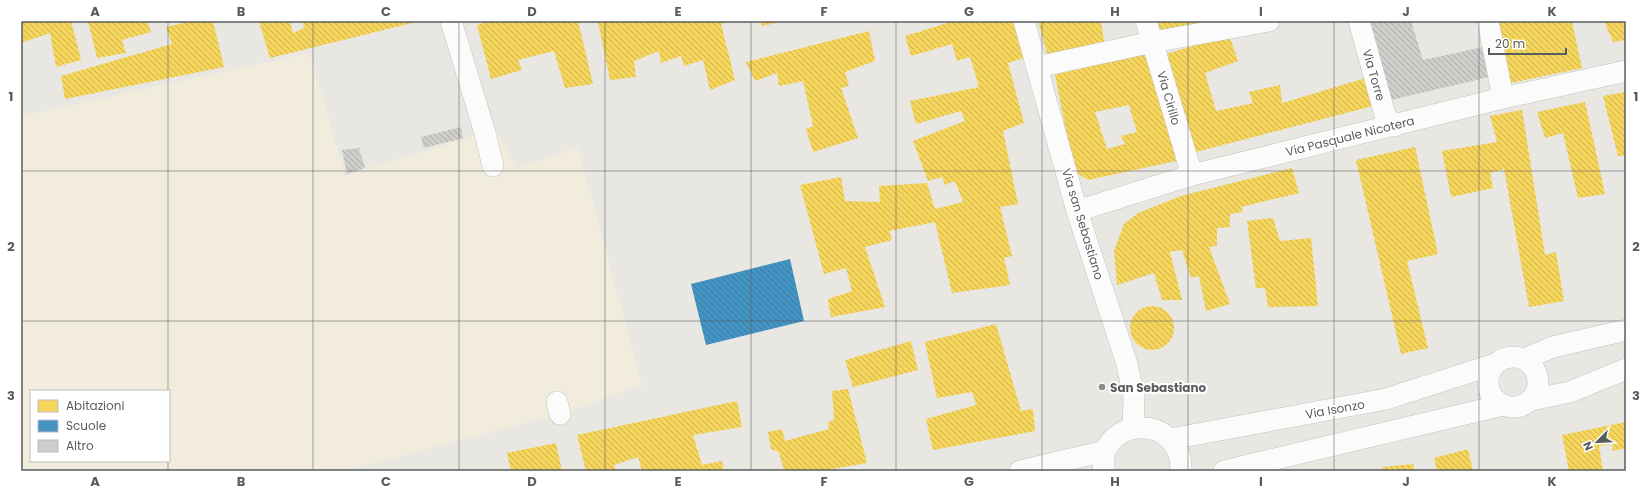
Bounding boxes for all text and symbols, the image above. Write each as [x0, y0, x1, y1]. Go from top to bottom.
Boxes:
text: A [90, 2, 100, 21]
text: B [237, 2, 246, 21]
text: C [381, 2, 391, 21]
text: D [527, 2, 537, 21]
text: E [674, 2, 682, 21]
text: F [820, 2, 828, 21]
text: G [964, 2, 974, 21]
text: H [1110, 2, 1120, 21]
text: I [1259, 2, 1263, 21]
text: J [1402, 2, 1410, 21]
text: K [1547, 2, 1557, 21]
scale bar [1489, 30, 1566, 56]
text: 20 m [1495, 35, 1525, 52]
street label: Via Torre [1359, 47, 1389, 103]
street label: Via Cirillo [1153, 69, 1185, 127]
text: 1 [9, 87, 13, 106]
text: 1 [1634, 87, 1638, 106]
street label: Via Pasquale Nicotera [1284, 112, 1416, 160]
street label: Via san Sebastiano [1058, 166, 1108, 282]
text: 2 [7, 237, 15, 256]
text: 2 [1632, 237, 1640, 256]
place label: San Sebastiano [1110, 379, 1207, 396]
marker: San Sebastiano [1097, 382, 1107, 392]
text: 3 [7, 386, 15, 405]
text: 3 [1632, 386, 1640, 405]
legend [30, 390, 170, 462]
street label: Via Isonzo [1304, 395, 1366, 423]
text: Abitazioni [66, 397, 124, 414]
text: Scuole [66, 417, 106, 434]
north arrow [1577, 422, 1617, 462]
text: Altro [66, 437, 94, 454]
text: N [1579, 439, 1597, 453]
text: A [90, 472, 100, 491]
text: B [237, 472, 246, 491]
text: C [381, 472, 391, 491]
text: D [527, 472, 537, 491]
text: E [674, 472, 682, 491]
text: F [820, 472, 828, 491]
text: G [964, 472, 974, 491]
text: H [1110, 472, 1120, 491]
text: I [1259, 472, 1263, 491]
text: J [1402, 472, 1410, 491]
text: K [1547, 472, 1557, 491]

